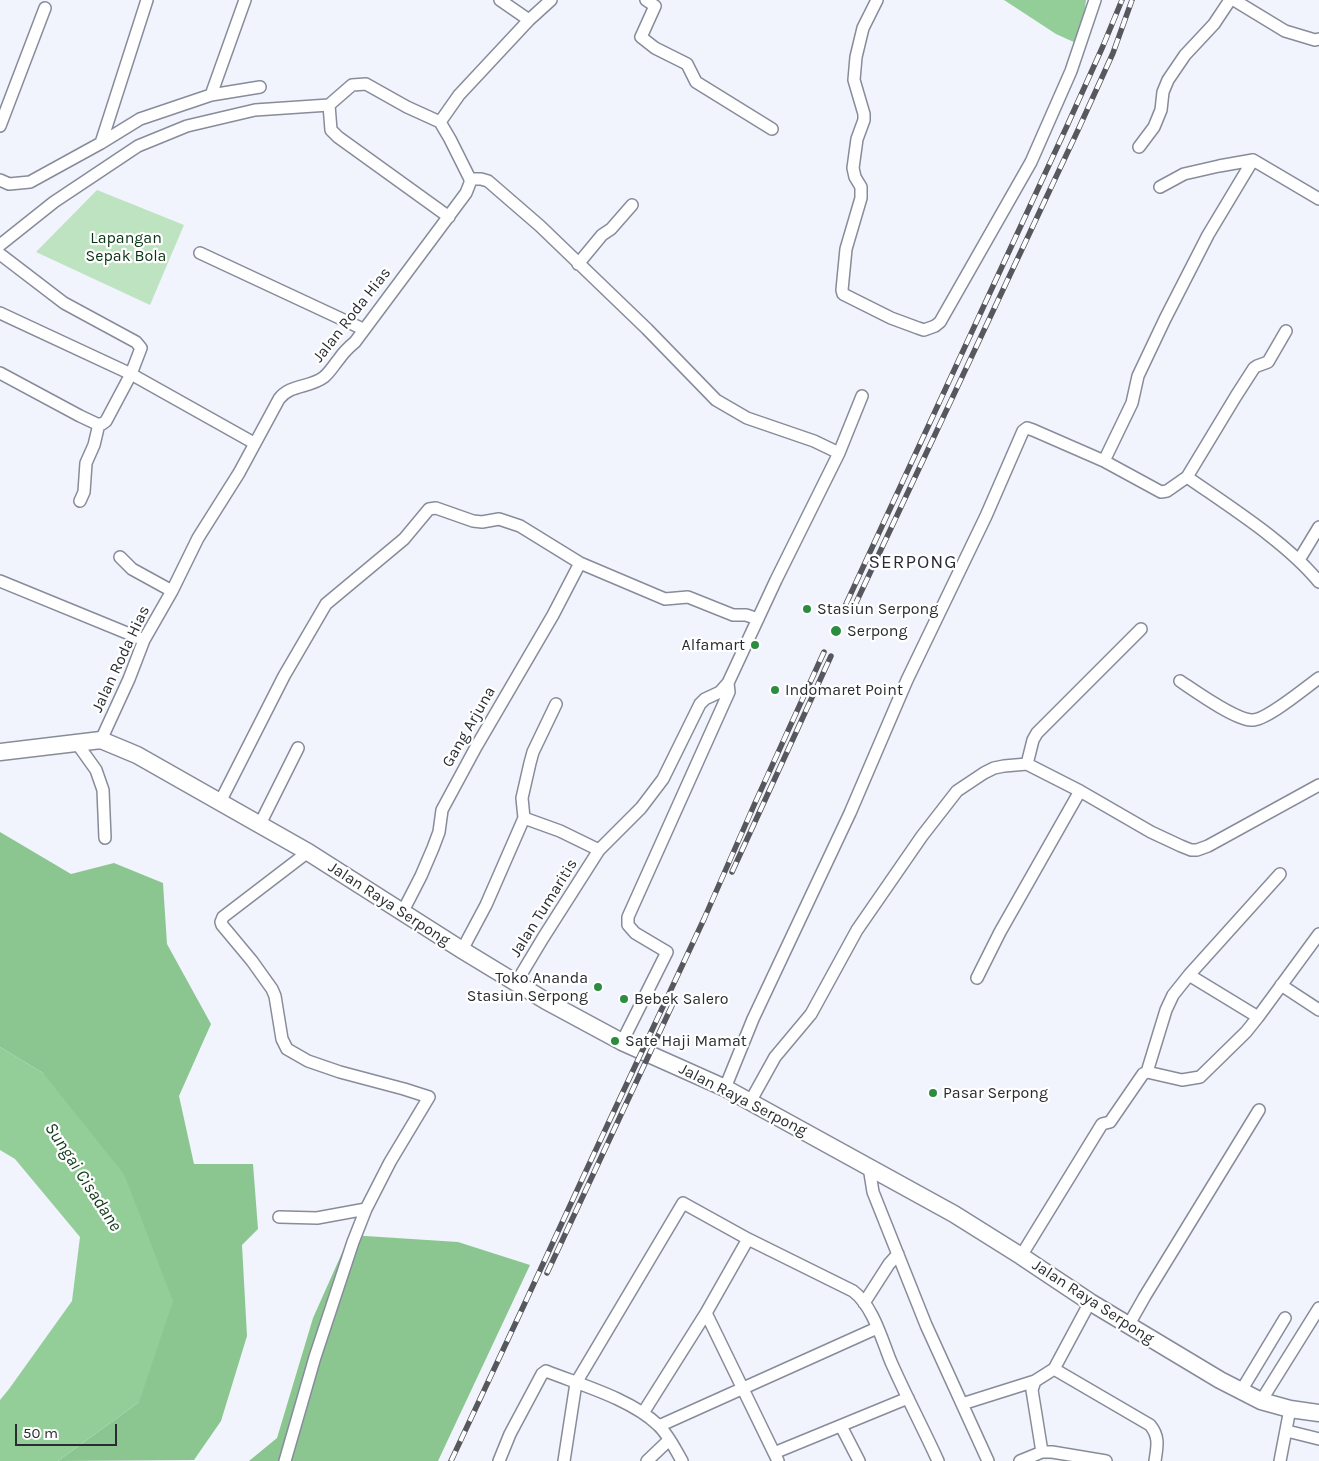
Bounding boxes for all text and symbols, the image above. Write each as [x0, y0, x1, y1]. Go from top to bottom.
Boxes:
park label: Lapangan Sepak Bola [86, 228, 166, 266]
street label: Jalan Roda Hias [309, 264, 395, 366]
district label: SERPONG [868, 552, 958, 574]
place label: Stasiun Serpong [817, 599, 938, 619]
street label: Jalan Roda Hias [88, 603, 154, 715]
marker: Stasiun Serpong [801, 603, 813, 615]
place label: Serpong [847, 621, 907, 641]
marker: Serpong [829, 624, 843, 638]
place label: Alfamart [681, 635, 745, 655]
marker: Alfamart [749, 639, 761, 651]
place label: Indomaret Point [785, 680, 903, 700]
street label: Gang Arjuna [438, 683, 500, 771]
marker: Indomaret Point [769, 684, 781, 696]
street label: Jalan Tumaritis [506, 855, 582, 961]
street label: Jalan Raya Serpong [325, 858, 453, 950]
place label: Toko Ananda Stasiun Serpong [467, 968, 588, 1006]
marker: Toko Ananda Stasiun Serpong [592, 981, 604, 993]
place label: Bebek Salero [634, 989, 728, 1009]
marker: Bebek Salero [618, 993, 630, 1005]
place label: Sate Haji Mamat [625, 1031, 747, 1051]
marker: Sate Haji Mamat [609, 1035, 621, 1047]
street label: Jalan Raya Serpong [676, 1059, 810, 1141]
place label: Pasar Serpong [943, 1083, 1048, 1103]
marker: Pasar Serpong [927, 1087, 939, 1099]
water label: Sungai Cisadane [40, 1119, 126, 1235]
street label: Jalan Raya Serpong [1029, 1256, 1157, 1348]
scale bar [18, 1414, 120, 1446]
text: 50 m [23, 1424, 58, 1442]

